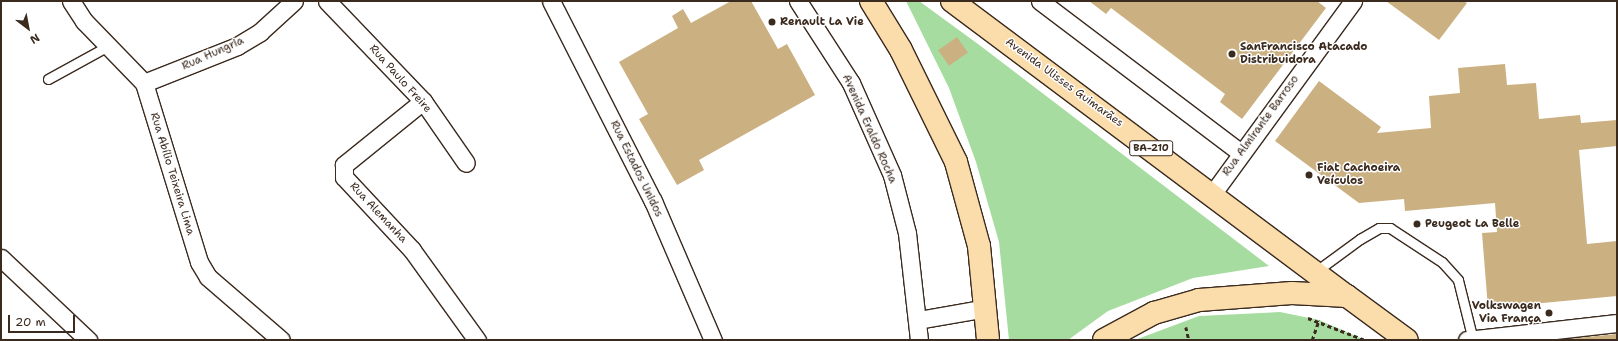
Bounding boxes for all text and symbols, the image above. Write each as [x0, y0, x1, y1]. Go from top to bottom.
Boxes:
north arrow [8, 8, 48, 48]
place label: Renault La Vie [780, 15, 864, 29]
marker: Renault La Vie [767, 17, 777, 27]
text: N [27, 30, 42, 47]
street label: Rua Hungria [180, 34, 246, 74]
street label: Avenida Ulisses Guimarães [1002, 36, 1126, 130]
place label: SanFrancisco Atacado Distribuidora [1240, 41, 1367, 67]
street label: Rua Paulo Freire [366, 42, 434, 116]
marker: SanFrancisco Atacado Distribuidora [1227, 49, 1237, 59]
street label: Avenida Eraldo Rocha [839, 73, 899, 185]
street label: Rua Almirante Barroso [1220, 73, 1302, 179]
street label: Rua Abílio Teixeira Lima [147, 111, 197, 237]
street label: Rua Estados Unidos [607, 119, 665, 219]
road number: BA-210 [1129, 140, 1173, 156]
place label: Fiat Cachoeira Veículos [1317, 162, 1400, 188]
marker: Fiat Cachoeira Veículos [1304, 170, 1314, 180]
street label: Rua Alemanha [347, 180, 409, 246]
place label: Peugeot La Belle [1425, 217, 1519, 231]
marker: Peugeot La Belle [1412, 219, 1422, 229]
place label: Volkswagen Via França [1472, 300, 1541, 326]
scale bar [10, 307, 77, 333]
marker: Volkswagen Via França [1544, 308, 1554, 318]
text: 20 m [15, 314, 46, 330]

